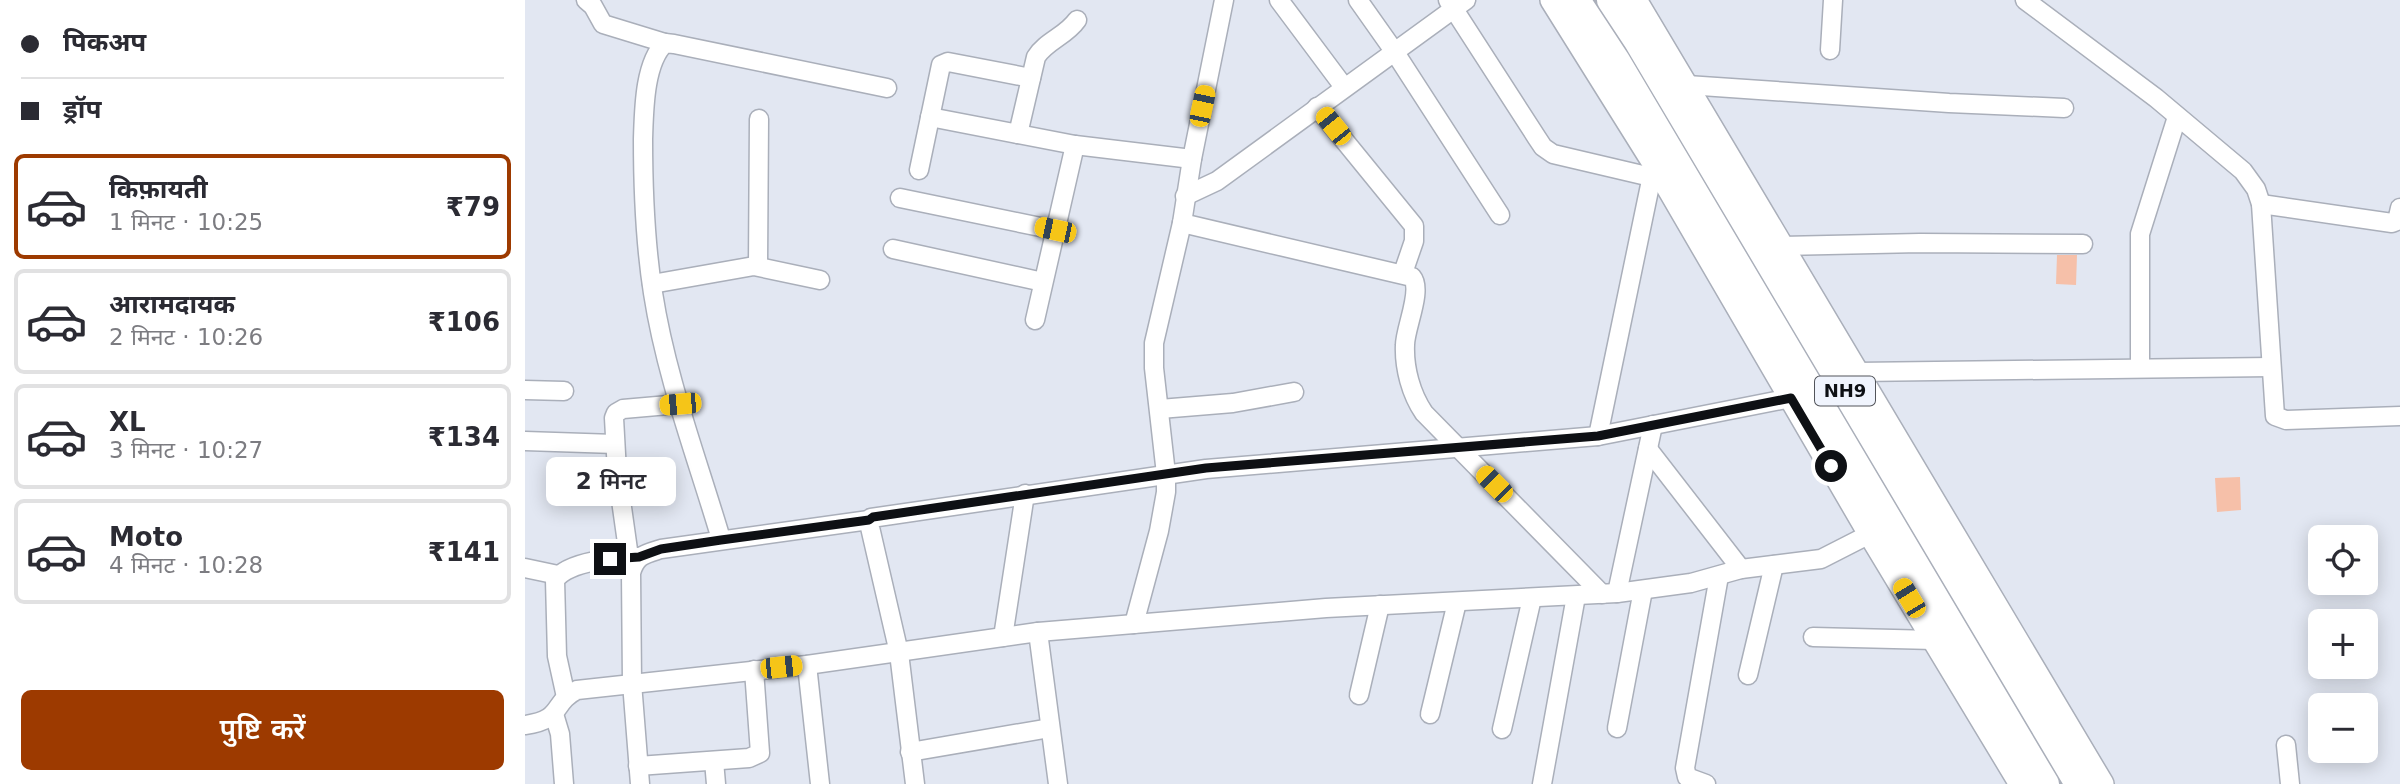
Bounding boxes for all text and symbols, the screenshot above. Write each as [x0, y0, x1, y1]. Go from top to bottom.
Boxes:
text: पिकअप [63, 27, 146, 57]
car [1188, 83, 1217, 129]
text: ड्रॉप [63, 94, 101, 124]
car [1312, 103, 1355, 149]
text: किफ़ायती [109, 174, 208, 204]
icon: car [25, 175, 88, 238]
text: ₹79 [446, 192, 500, 222]
text: 1 मिनट · 10:25 [109, 209, 263, 235]
car [1033, 215, 1078, 245]
text: आरामदायक [109, 289, 235, 319]
icon: car [25, 290, 88, 353]
text: ₹106 [428, 307, 500, 337]
text: 2 मिनट · 10:26 [109, 324, 263, 350]
road number: NH9 [1815, 376, 1875, 405]
car [659, 392, 702, 416]
icon: car [25, 405, 88, 468]
text: XL [109, 407, 146, 437]
text: ₹134 [428, 422, 500, 452]
text: 3 मिनट · 10:27 [109, 437, 263, 463]
route start [1815, 450, 1847, 482]
callout: 2 मिनट [545, 458, 675, 506]
car [1472, 462, 1517, 506]
text: 2 मिनट [576, 468, 646, 494]
icon: car [25, 520, 88, 583]
text: Moto [109, 522, 183, 552]
map controls [2308, 525, 2378, 763]
button: locate [2308, 525, 2378, 595]
text: ₹141 [428, 537, 500, 567]
route end [594, 543, 626, 575]
text: 4 मिनट · 10:28 [109, 552, 263, 578]
car [1890, 575, 1929, 621]
button: + [2308, 609, 2378, 679]
car [760, 654, 803, 680]
button: पुष्टि करें [21, 690, 504, 770]
button: − [2308, 693, 2378, 763]

